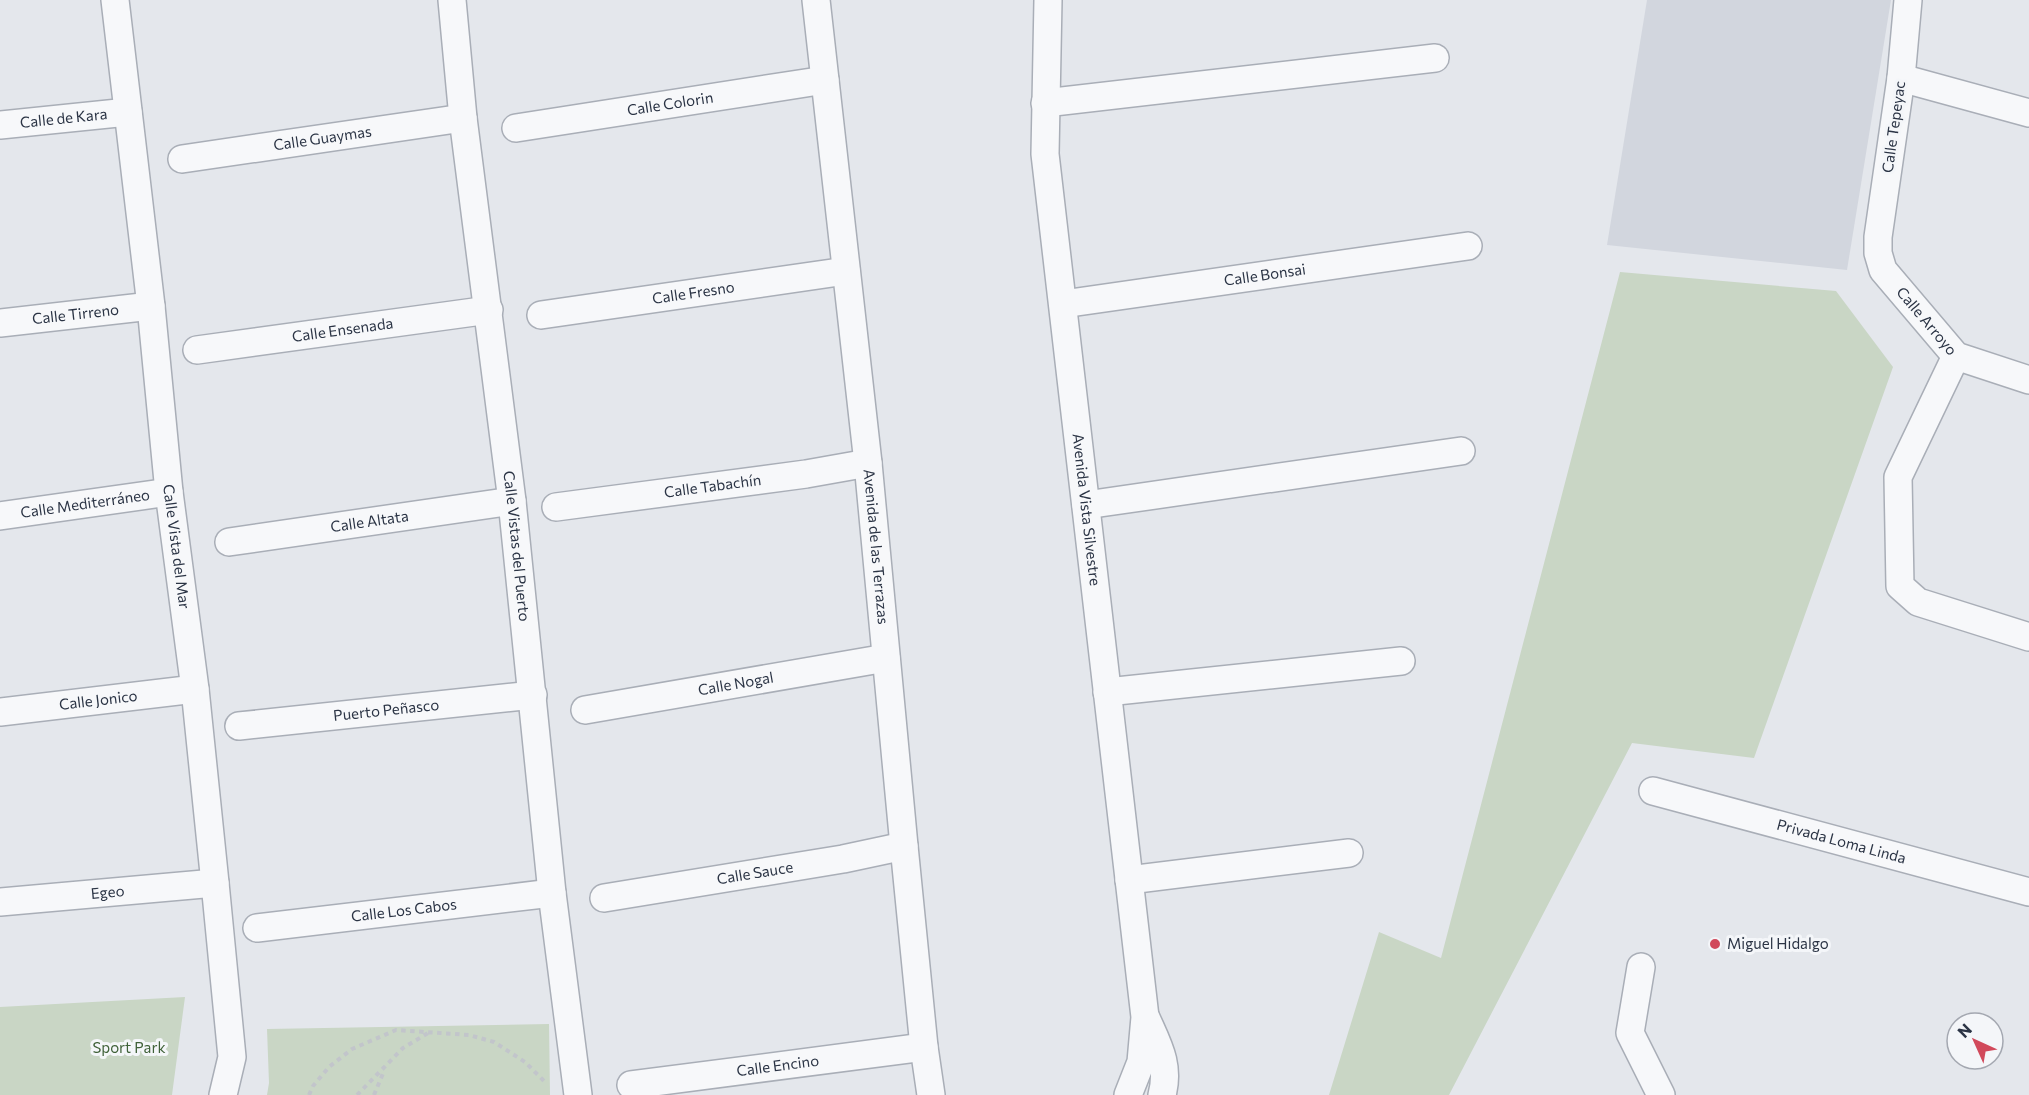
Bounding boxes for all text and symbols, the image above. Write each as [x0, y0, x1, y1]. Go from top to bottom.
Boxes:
street label: Calle Tepeyac [1878, 80, 1908, 174]
street label: Calle Colorin [626, 87, 714, 119]
street label: Calle de Kara [19, 104, 108, 131]
street label: Calle Guaymas [272, 121, 373, 154]
street label: Calle Bonsai [1223, 259, 1307, 289]
street label: Calle Fresno [651, 277, 736, 307]
street label: Calle Arroyo [1893, 283, 1961, 358]
street label: Calle Tirreno [31, 300, 120, 327]
street label: Calle Ensenada [291, 313, 394, 345]
street label: Avenida Vista Silvestre [1069, 432, 1105, 587]
street label: Avenida de las Terrazas [861, 468, 893, 625]
street label: Calle Vistas del Puerto [500, 470, 534, 622]
street label: Calle Tabachín [663, 470, 762, 501]
street label: Calle Vista del Mar [160, 483, 194, 610]
street label: Calle Mediterráneo [19, 485, 151, 521]
street label: Calle Altata [329, 506, 410, 535]
street label: Calle Nogal [696, 668, 775, 698]
street label: Calle Jonico [58, 686, 138, 713]
street label: Puerto Peñasco [332, 695, 440, 724]
street label: Privada Loma Linda [1775, 815, 1908, 867]
street label: Calle Sauce [715, 857, 794, 887]
street label: Egeo [90, 881, 125, 902]
street label: Calle Los Cabos [350, 894, 458, 925]
place label: Miguel Hidalgo [1727, 934, 1829, 952]
marker: Miguel Hidalgo [1708, 937, 1722, 951]
north arrow [1945, 1011, 2005, 1071]
text: N [1953, 1019, 1975, 1041]
park label: Sport Park [92, 1038, 166, 1056]
street label: Calle Encino [735, 1051, 820, 1079]

